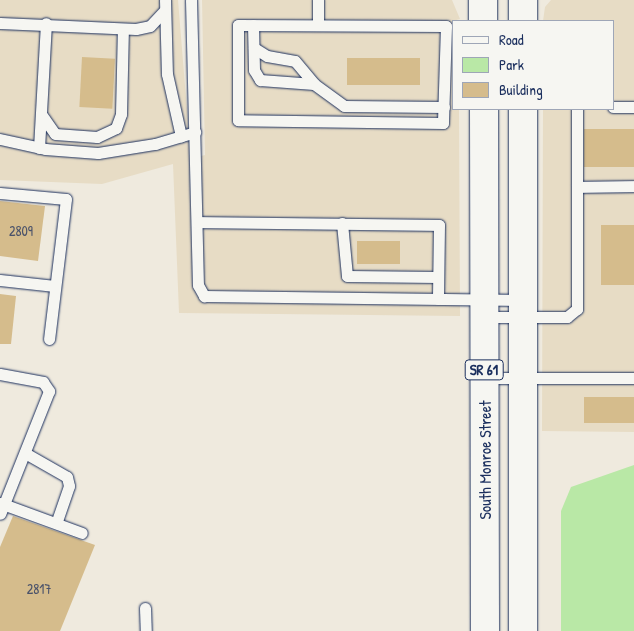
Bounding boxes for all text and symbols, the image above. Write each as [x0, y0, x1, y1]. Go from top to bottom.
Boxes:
legend [452, 20, 614, 110]
text: Road [499, 29, 524, 50]
text: Park [499, 54, 524, 75]
text: Building [499, 79, 543, 100]
house number: 2809 [9, 223, 33, 239]
road number: SR 61 [464, 358, 504, 382]
street label: South Monroe Street [475, 400, 495, 520]
house number: 2817 [27, 581, 51, 597]

